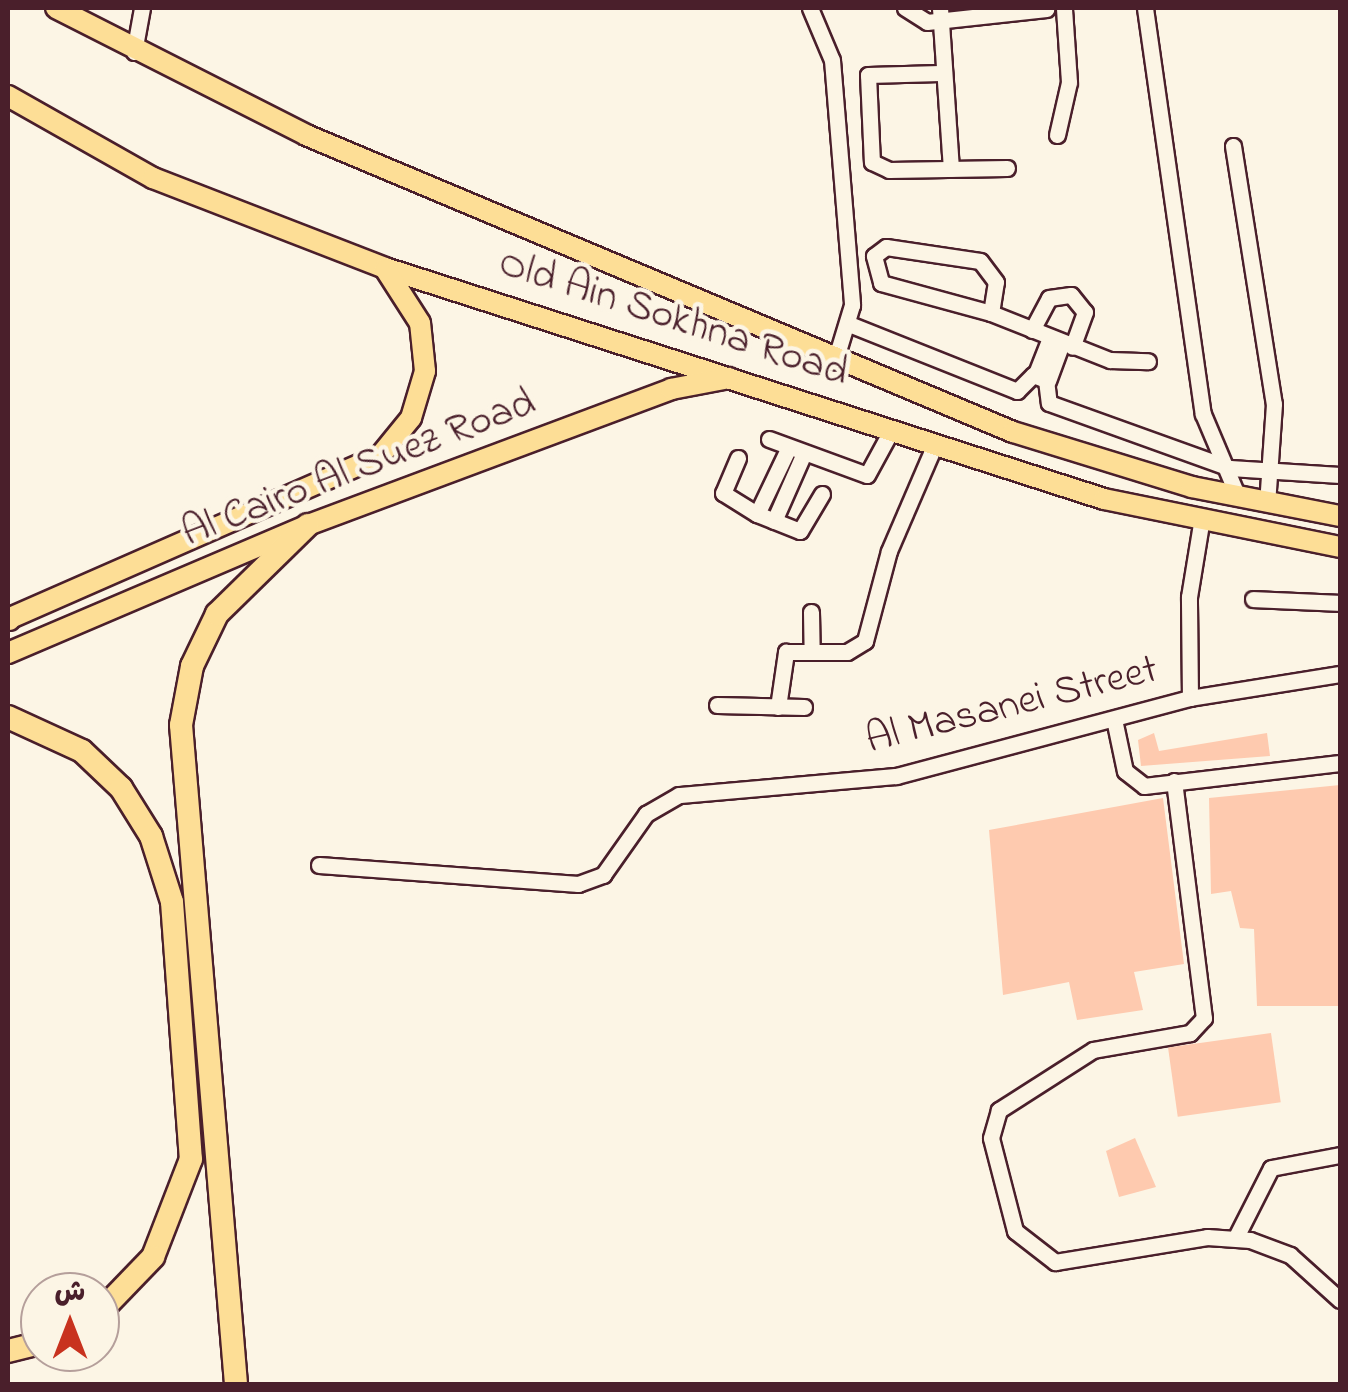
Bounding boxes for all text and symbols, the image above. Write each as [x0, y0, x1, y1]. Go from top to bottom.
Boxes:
street label: Old Ain Sokhna Road [492, 239, 854, 399]
street label: Al Cairo Al Suez Road [175, 378, 543, 560]
street label: Al Masanei Street [861, 645, 1163, 767]
north arrow [20, 1272, 120, 1372]
text: ش [55, 1273, 85, 1314]

